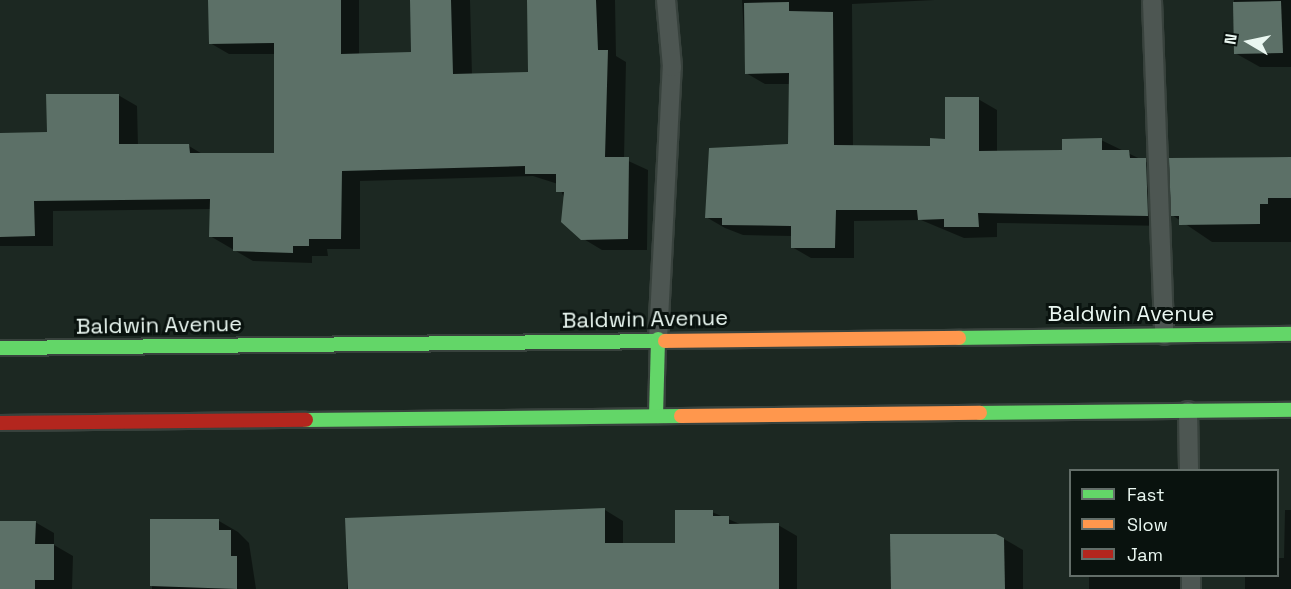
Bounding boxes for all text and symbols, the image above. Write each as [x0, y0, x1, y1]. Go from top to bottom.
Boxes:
north arrow [1219, 12, 1279, 72]
text: N [1220, 32, 1242, 46]
street label: Baldwin Avenue [1048, 301, 1214, 327]
street label: Baldwin Avenue [561, 304, 729, 334]
street label: Baldwin Avenue [75, 310, 243, 340]
legend [1069, 469, 1279, 577]
text: Fast [1127, 483, 1164, 506]
text: Slow [1127, 513, 1168, 536]
text: Jam [1127, 543, 1163, 566]

